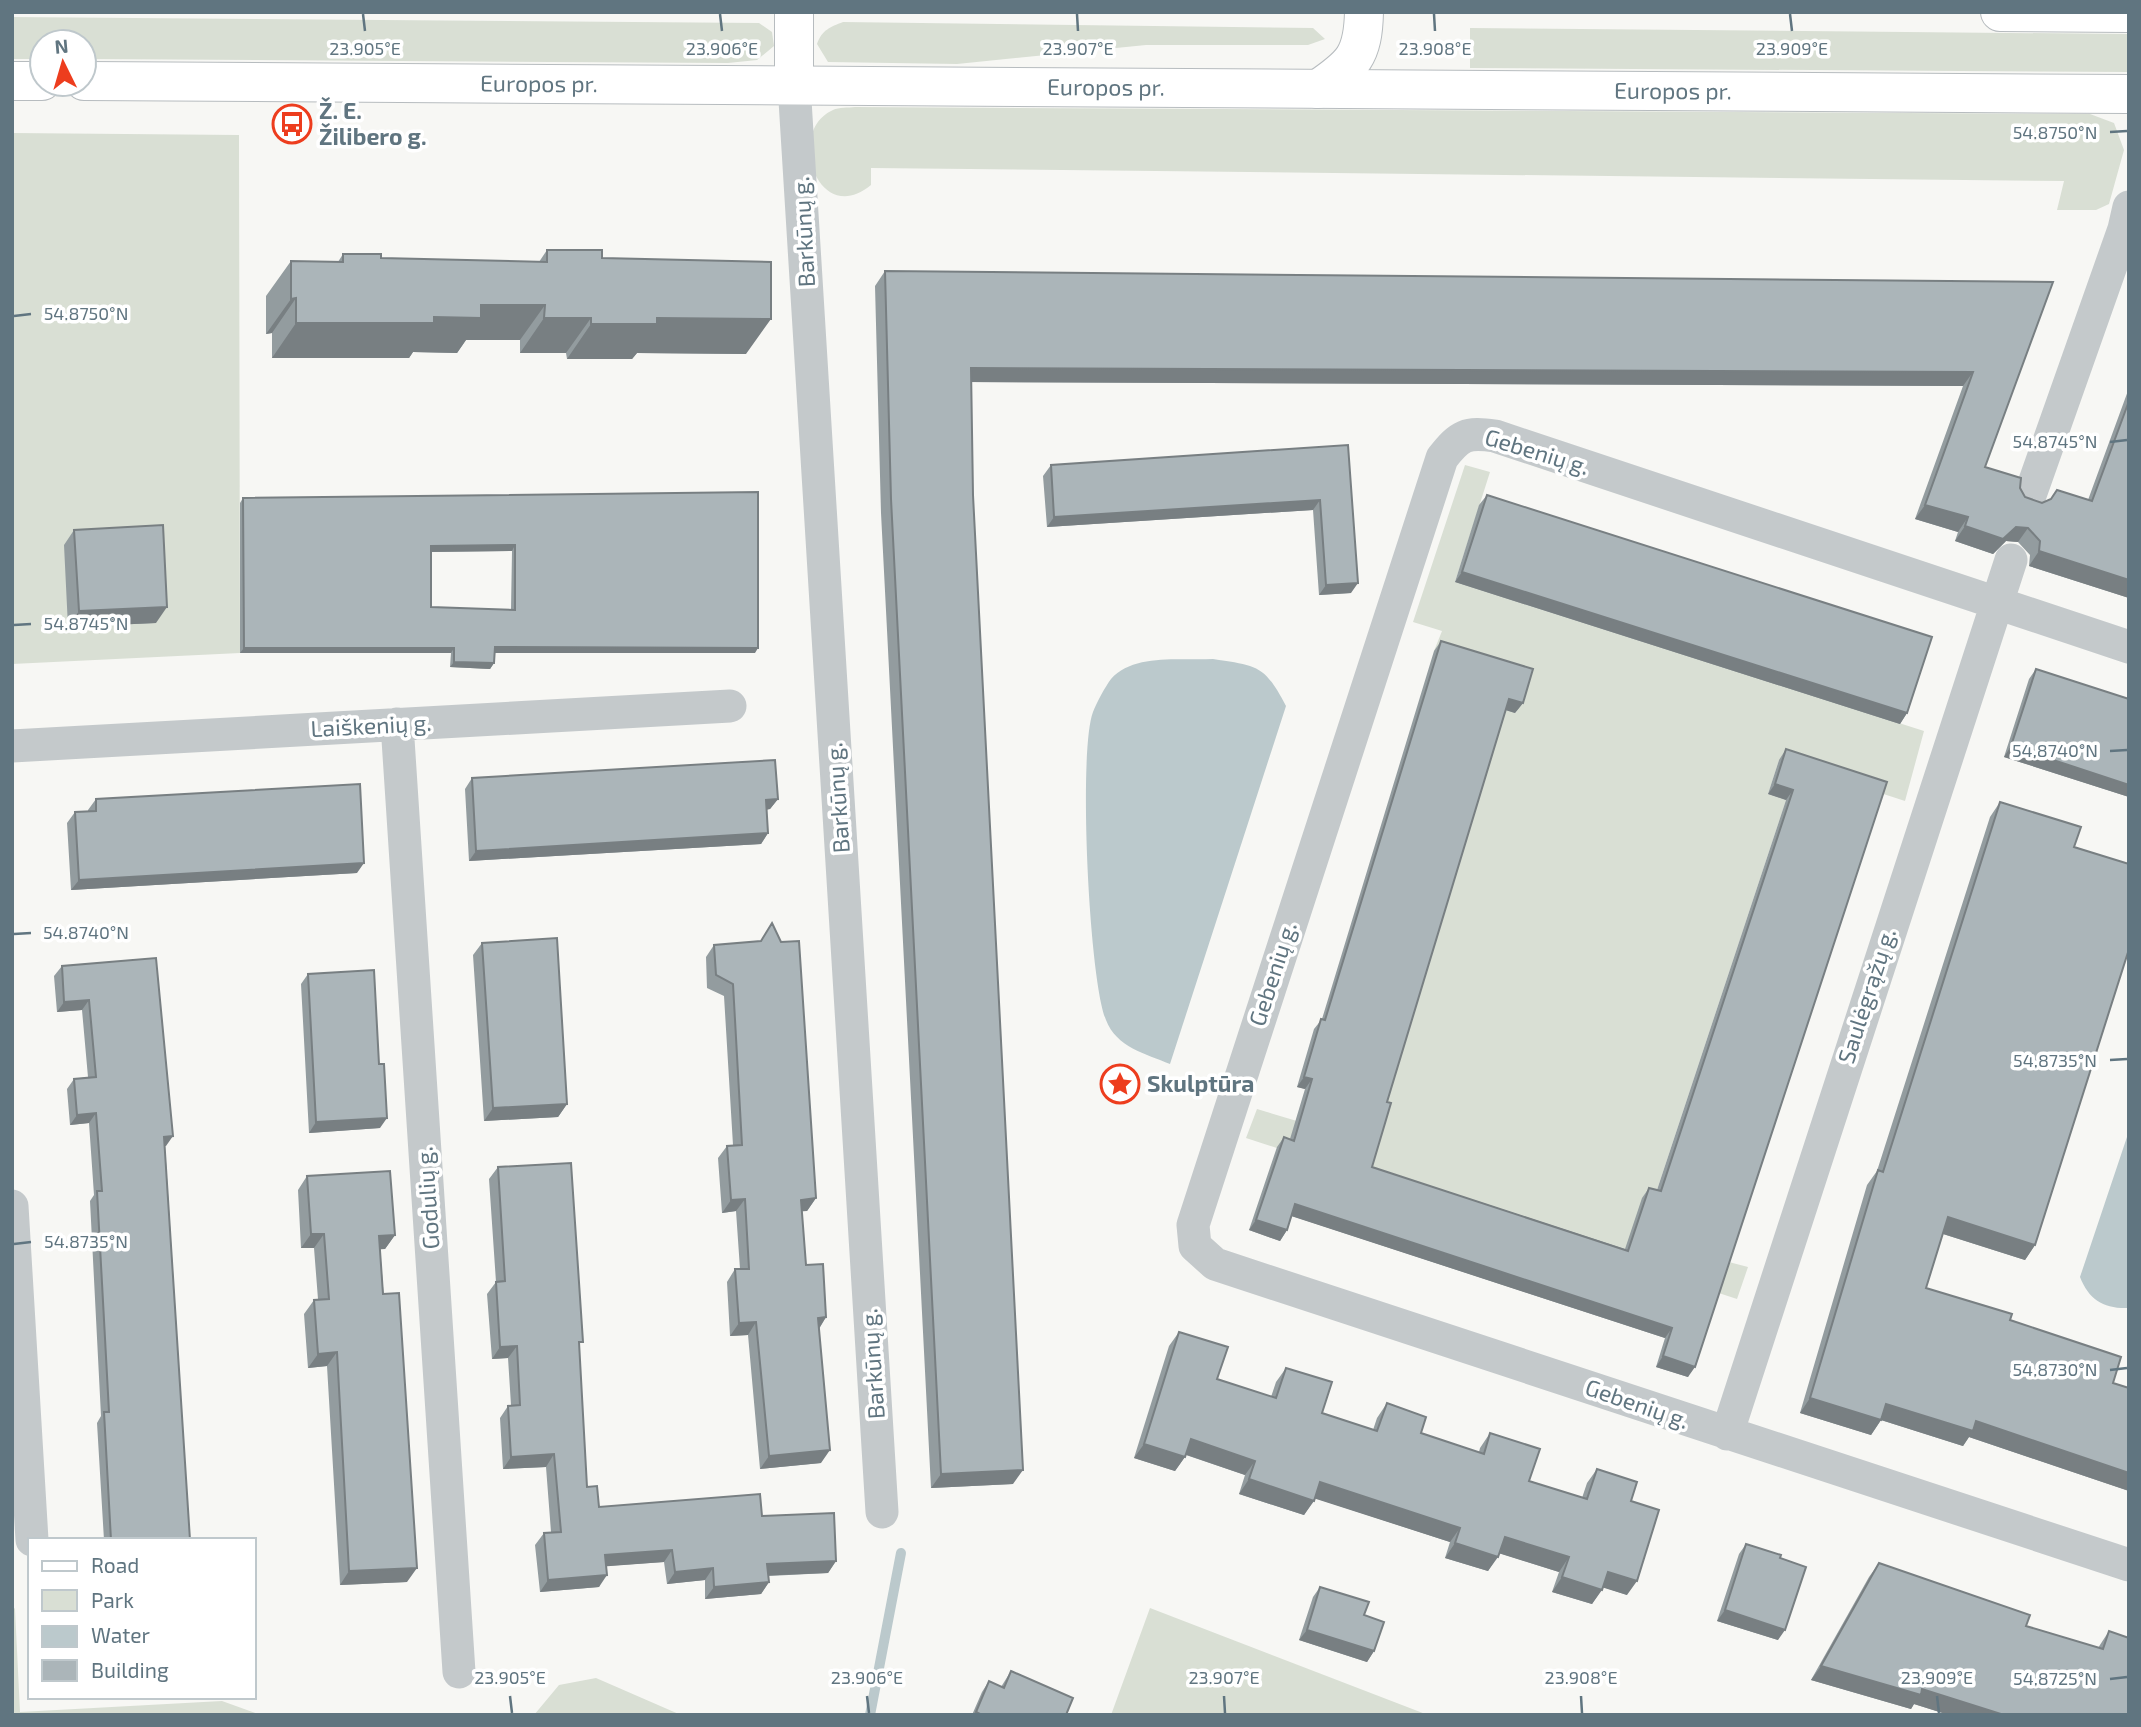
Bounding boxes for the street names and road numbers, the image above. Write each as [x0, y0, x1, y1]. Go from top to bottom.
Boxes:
street label: Europos pr. [480, 69, 598, 97]
street label: Europos pr. [1047, 72, 1165, 101]
street label: Europos pr. [1614, 76, 1732, 104]
street label: Barkūnų g. [786, 176, 820, 288]
street label: Gebenių g. [1482, 422, 1593, 480]
street label: Laiškenių g. [310, 708, 432, 742]
street label: Barkūnų g. [819, 742, 855, 854]
street label: Gebenių g. [1242, 918, 1302, 1029]
street label: Saulėgrąžų g. [1831, 925, 1901, 1067]
street label: Godulių g. [409, 1146, 445, 1250]
street label: Barkūnų g. [854, 1308, 890, 1420]
street label: Gebenių g. [1582, 1372, 1693, 1434]

